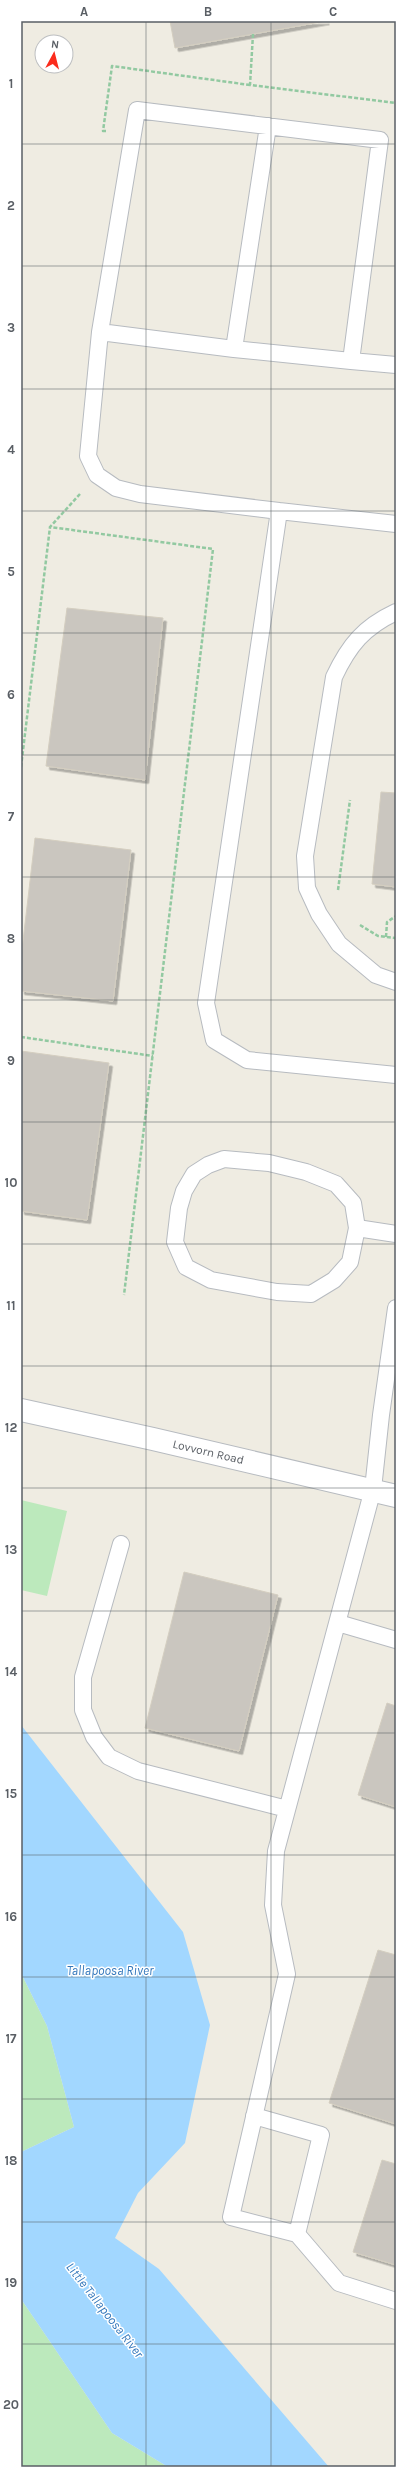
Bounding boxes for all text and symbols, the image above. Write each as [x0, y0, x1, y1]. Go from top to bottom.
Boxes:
text: A [80, 4, 88, 19]
text: B [204, 4, 212, 19]
text: C [329, 4, 337, 19]
north arrow [34, 34, 74, 74]
text: N [50, 38, 60, 52]
text: 1 [9, 76, 13, 91]
text: 2 [7, 198, 15, 213]
text: 3 [7, 320, 15, 335]
text: 4 [7, 442, 15, 457]
text: 5 [7, 564, 15, 579]
text: 6 [7, 687, 15, 702]
text: 7 [8, 809, 15, 824]
text: 8 [7, 931, 15, 946]
text: 9 [7, 1053, 15, 1068]
text: 10 [5, 1175, 17, 1190]
text: 11 [6, 1298, 16, 1313]
text: 12 [5, 1420, 17, 1435]
street label: Lovvorn Road [171, 1437, 245, 1467]
text: 13 [5, 1542, 17, 1557]
text: 14 [5, 1664, 17, 1679]
text: 15 [5, 1786, 18, 1801]
text: 16 [5, 1909, 17, 1924]
water label: Tallapoosa River [67, 1963, 154, 1978]
text: 17 [5, 2031, 17, 2046]
text: 18 [4, 2153, 18, 2168]
water label: Little Tallapoosa River [63, 2259, 147, 2361]
text: 19 [5, 2275, 17, 2290]
text: 20 [3, 2397, 19, 2412]

